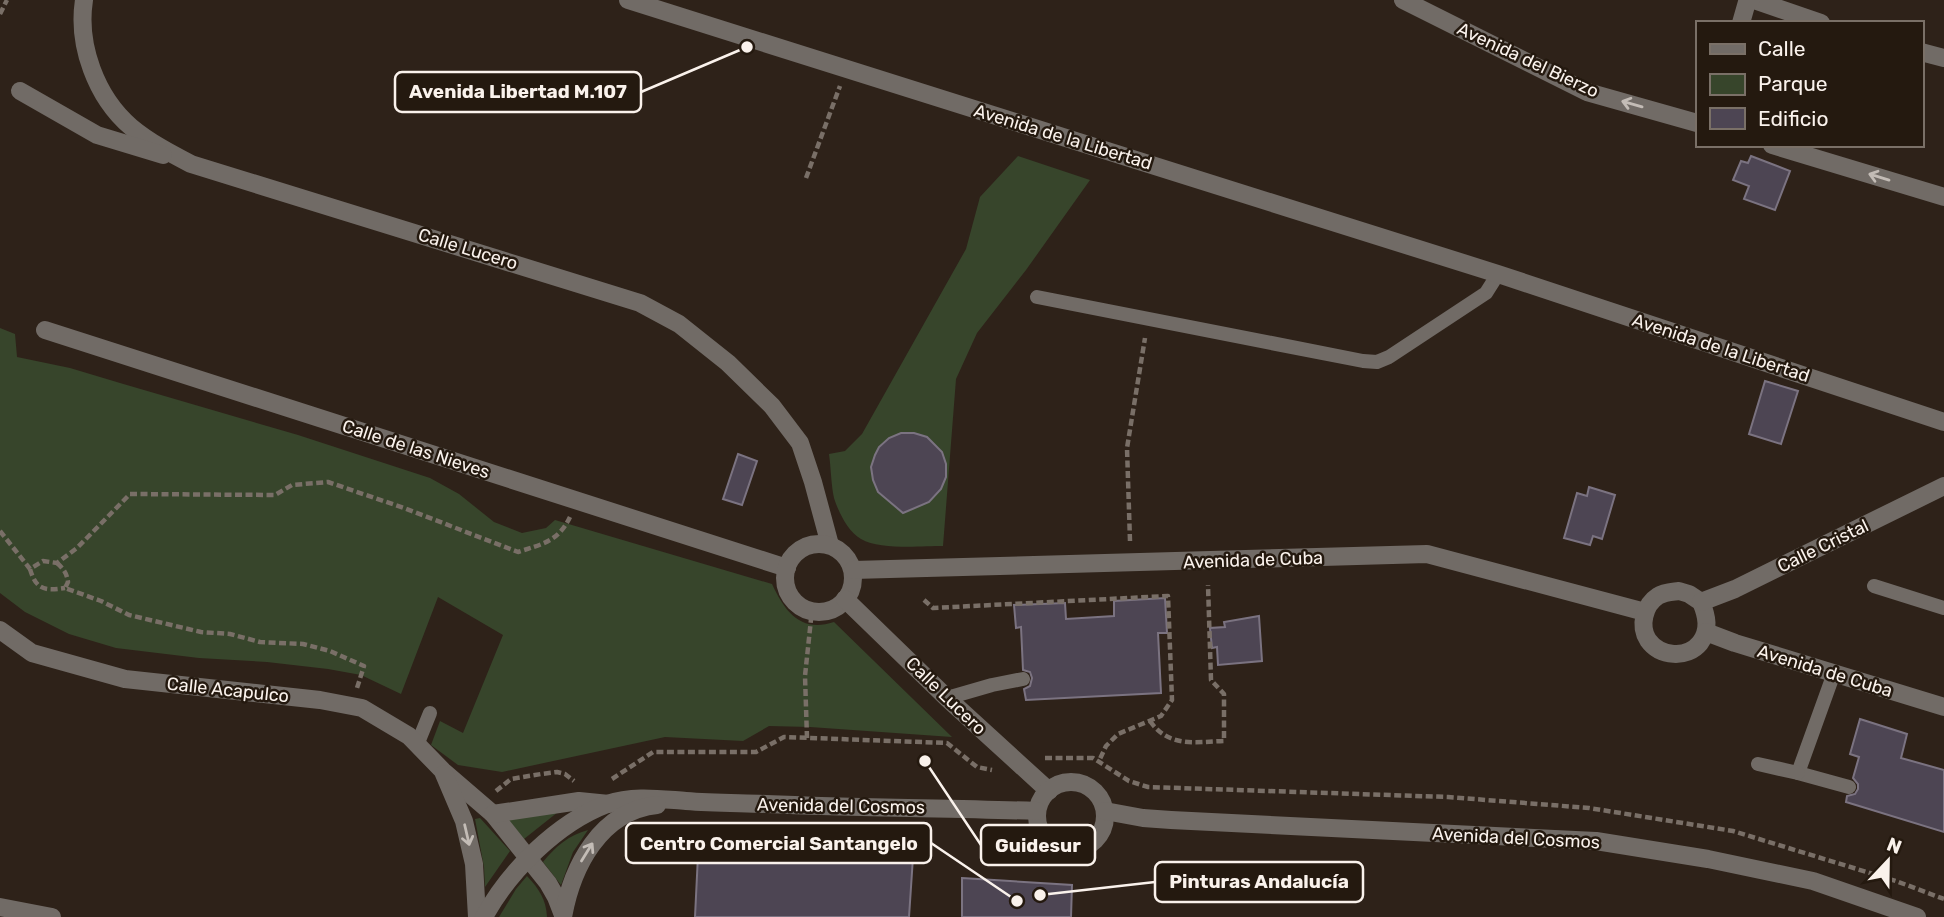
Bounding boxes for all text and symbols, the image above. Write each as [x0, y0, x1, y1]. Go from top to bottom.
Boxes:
street label: Avenida del Bierzo [1454, 18, 1602, 102]
legend [1696, 21, 1923, 147]
text: Calle [1758, 36, 1806, 61]
text: Parque [1758, 71, 1828, 96]
callout: Avenida Libertad M.107 [395, 72, 641, 112]
text: Avenida Libertad M.107 [409, 80, 627, 103]
one-way arrow [1621, 97, 1643, 110]
street label: Avenida de la Libertad [971, 99, 1155, 175]
text: Edificio [1758, 106, 1828, 131]
one-way arrow [1868, 170, 1890, 183]
street label: Calle Lucero [416, 223, 520, 275]
street label: Avenida de la Libertad [1630, 309, 1812, 387]
street label: Calle de las Nieves [339, 415, 493, 483]
street label: Calle Cristal [1774, 514, 1872, 578]
street label: Avenida de Cuba [1183, 547, 1323, 573]
street label: Avenida de Cuba [1755, 640, 1895, 702]
street label: Calle Lucero [901, 652, 991, 740]
street label: Calle Acapulco [166, 673, 290, 707]
street label: Avenida del Cosmos [757, 794, 925, 818]
one-way arrow [461, 823, 474, 846]
callout: Centro Comercial Santangelo [626, 823, 931, 863]
street label: Avenida del Cosmos [1431, 823, 1601, 853]
callout: Guidesur [981, 825, 1095, 865]
north arrow [1853, 826, 1923, 896]
text: Centro Comercial Santangelo [640, 832, 918, 855]
text: N [1884, 832, 1905, 859]
text: Guidesur [995, 834, 1081, 857]
one-way arrow [579, 843, 594, 862]
callout: Pinturas Andalucía [1155, 862, 1363, 902]
text: Pinturas Andalucía [1169, 870, 1349, 893]

